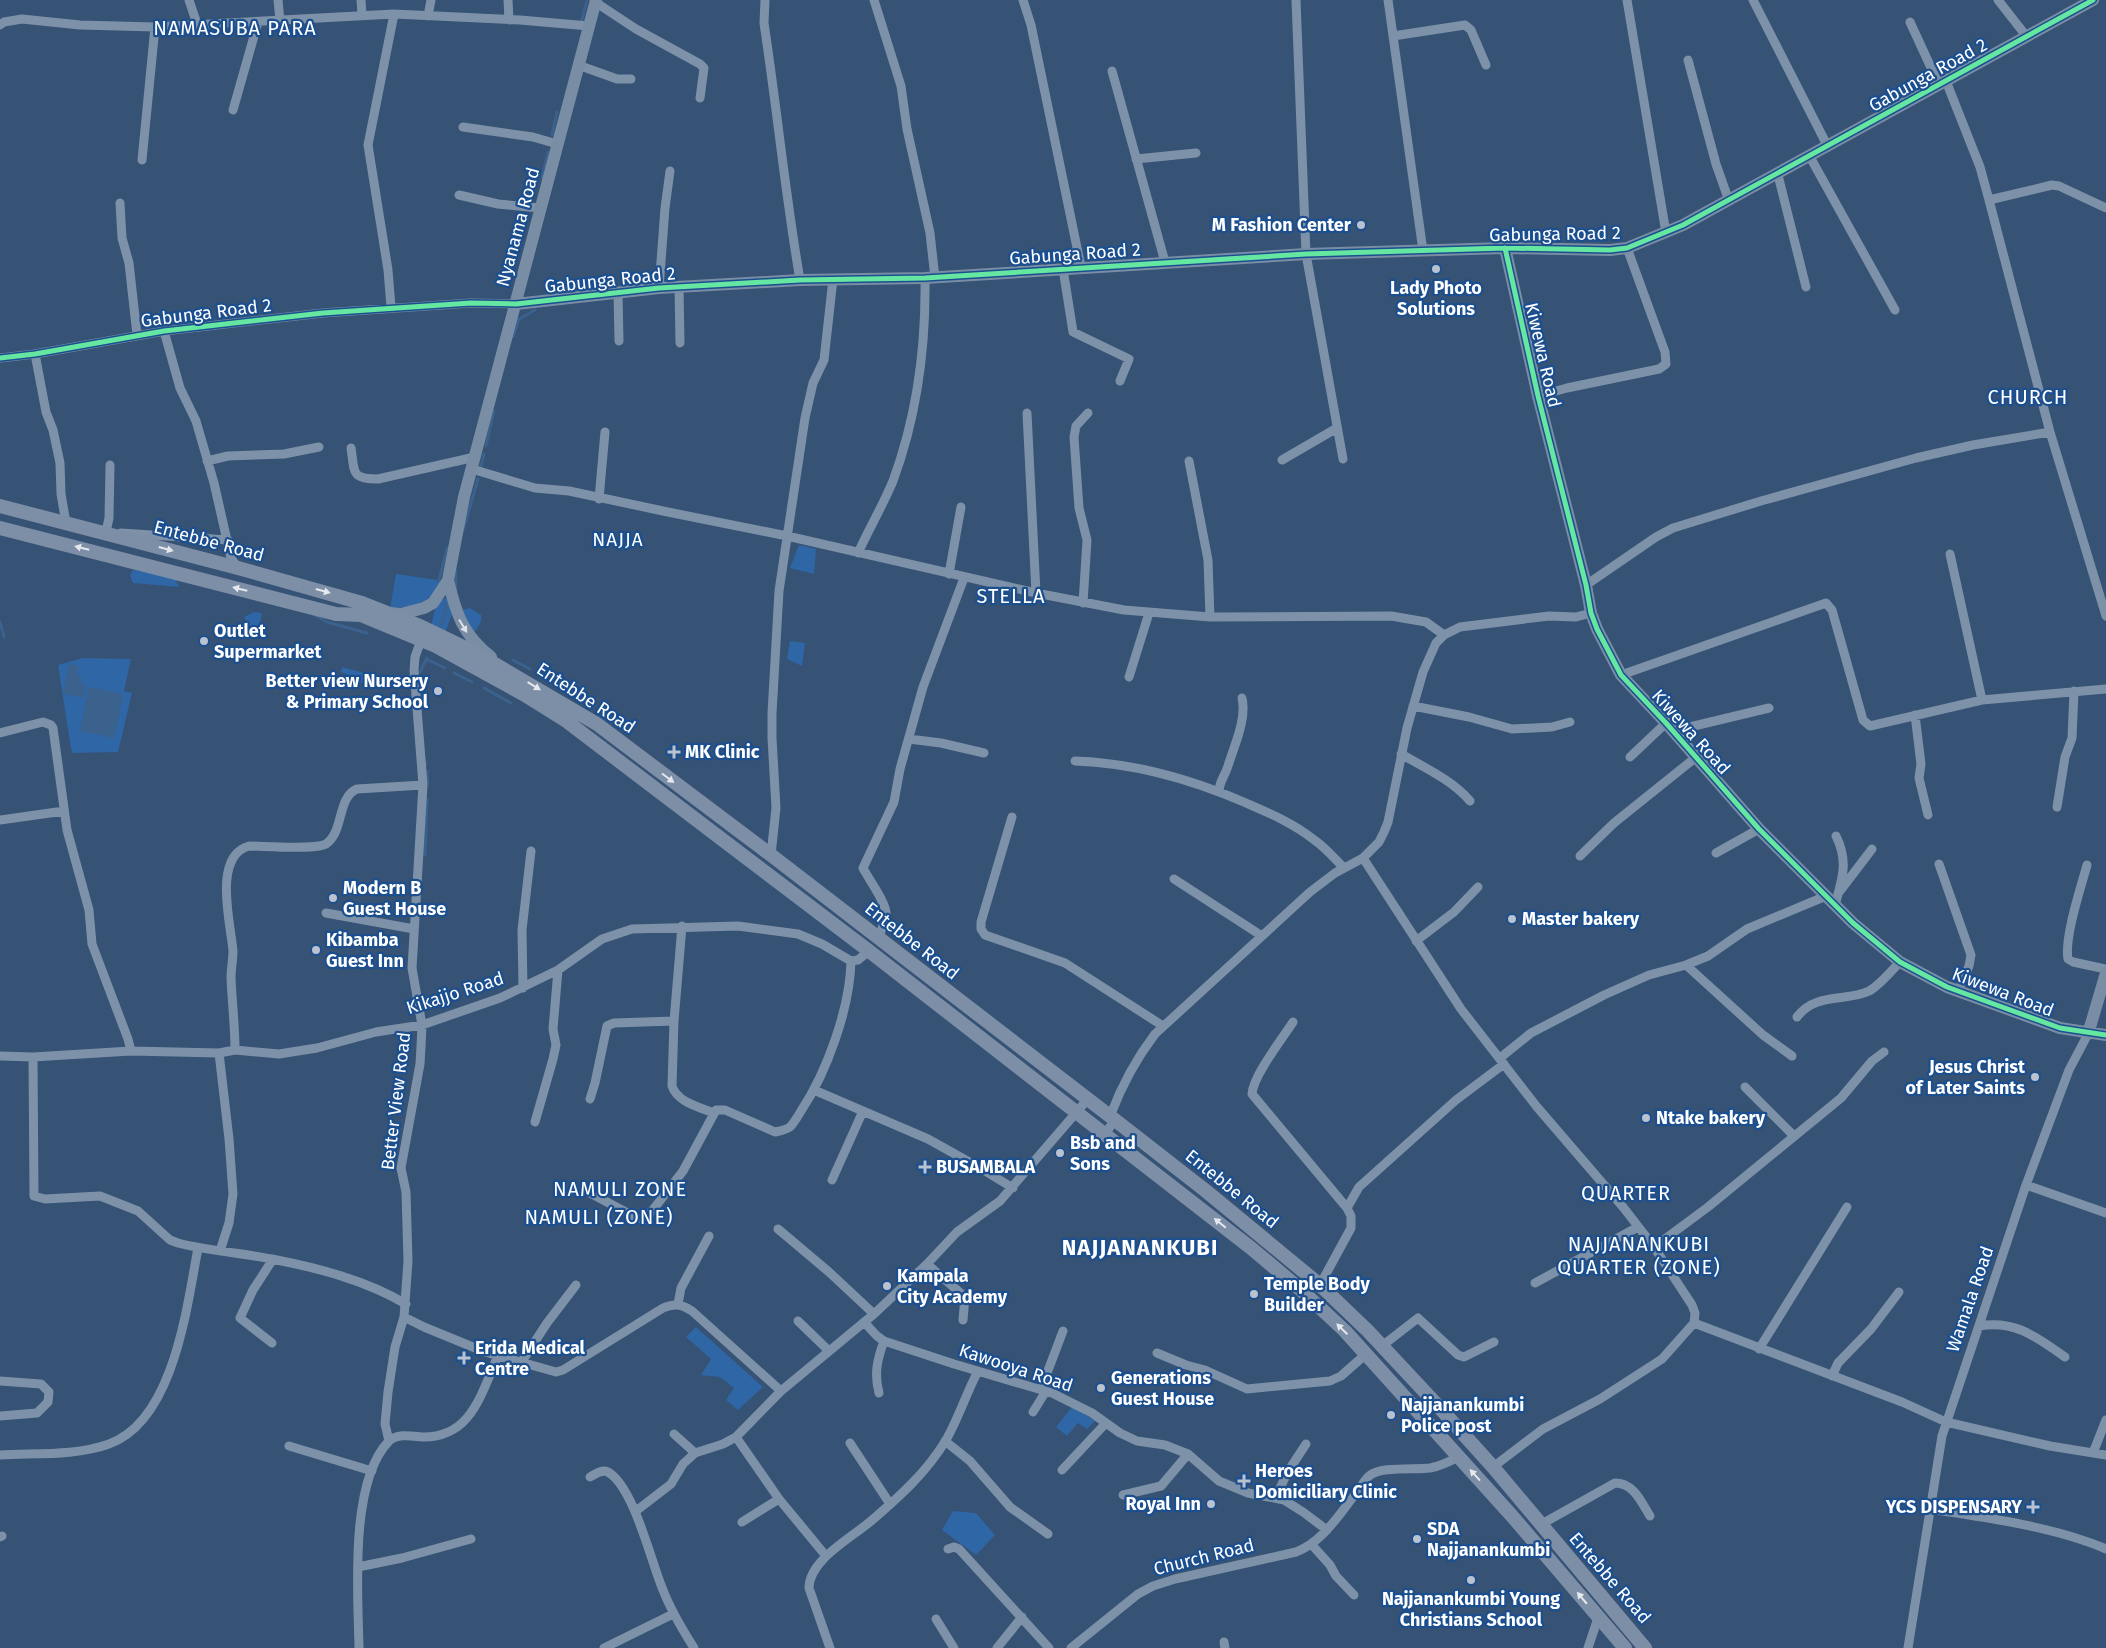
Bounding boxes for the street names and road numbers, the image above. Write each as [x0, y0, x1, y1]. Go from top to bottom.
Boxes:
street label: Gabunga Road 2 [1865, 33, 1991, 117]
street label: Nyanama Road [492, 165, 544, 289]
street label: Gabunga Road 2 [1489, 222, 1621, 246]
street label: Gabunga Road 2 [1009, 238, 1142, 270]
street label: Gabunga Road 2 [543, 262, 677, 298]
street label: Gabunga Road 2 [139, 294, 273, 332]
street label: Kiwewa Road [1520, 300, 1566, 410]
street label: Entebbe Road [151, 516, 267, 566]
street label: Entebbe Road [532, 658, 640, 738]
street label: Kiwewa Road [1647, 685, 1735, 779]
street label: Entebbe Road [861, 897, 963, 985]
street label: Kiwewa Road [1949, 963, 2057, 1021]
street label: Kikajjo Road [404, 967, 506, 1019]
street label: Better View Road [377, 1031, 415, 1171]
street label: Entebbe Road [1181, 1145, 1283, 1233]
street label: Wamala Road [1942, 1243, 1998, 1355]
street label: Kawooya Road [956, 1339, 1076, 1397]
street label: Entebbe Road [1564, 1528, 1656, 1628]
street label: Church Road [1151, 1534, 1257, 1580]

